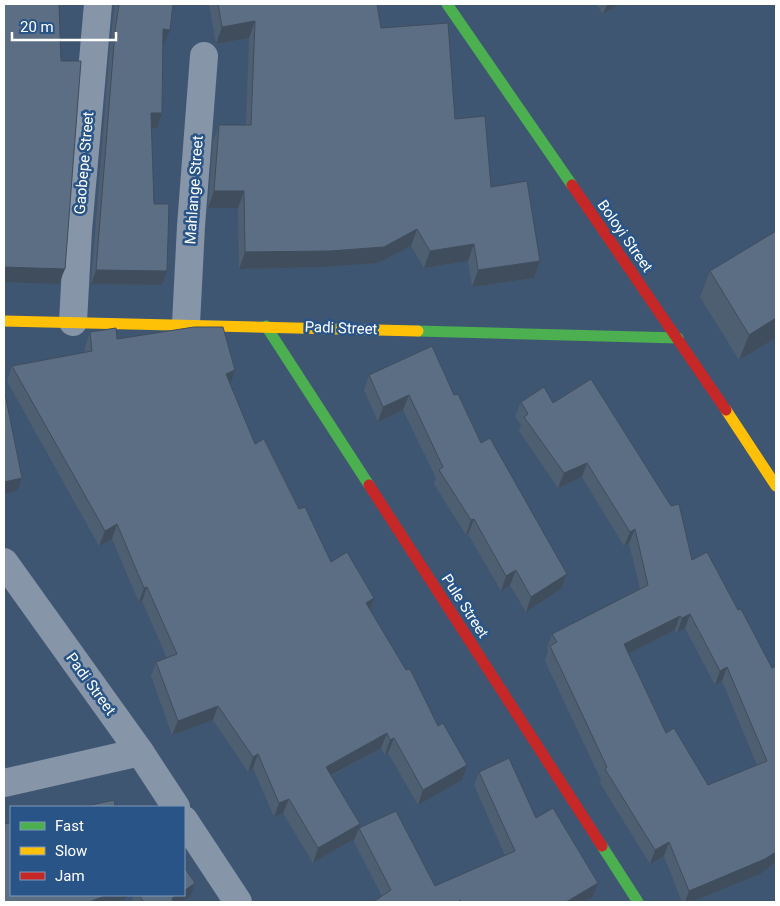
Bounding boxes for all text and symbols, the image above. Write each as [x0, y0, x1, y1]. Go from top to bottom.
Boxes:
scale bar [12, 10, 116, 42]
text: 20 m [20, 18, 54, 36]
street label: Gaobepe Street [71, 111, 97, 215]
street label: Mahlange Street [181, 135, 207, 245]
street label: Boloyi Street [594, 196, 657, 276]
street label: Padi Street [304, 318, 378, 338]
street label: Pule Street [438, 571, 492, 641]
street label: Padi Street [62, 649, 120, 719]
legend [10, 806, 185, 896]
text: Fast [55, 817, 84, 835]
text: Slow [55, 842, 87, 860]
text: Jam [55, 867, 85, 885]

